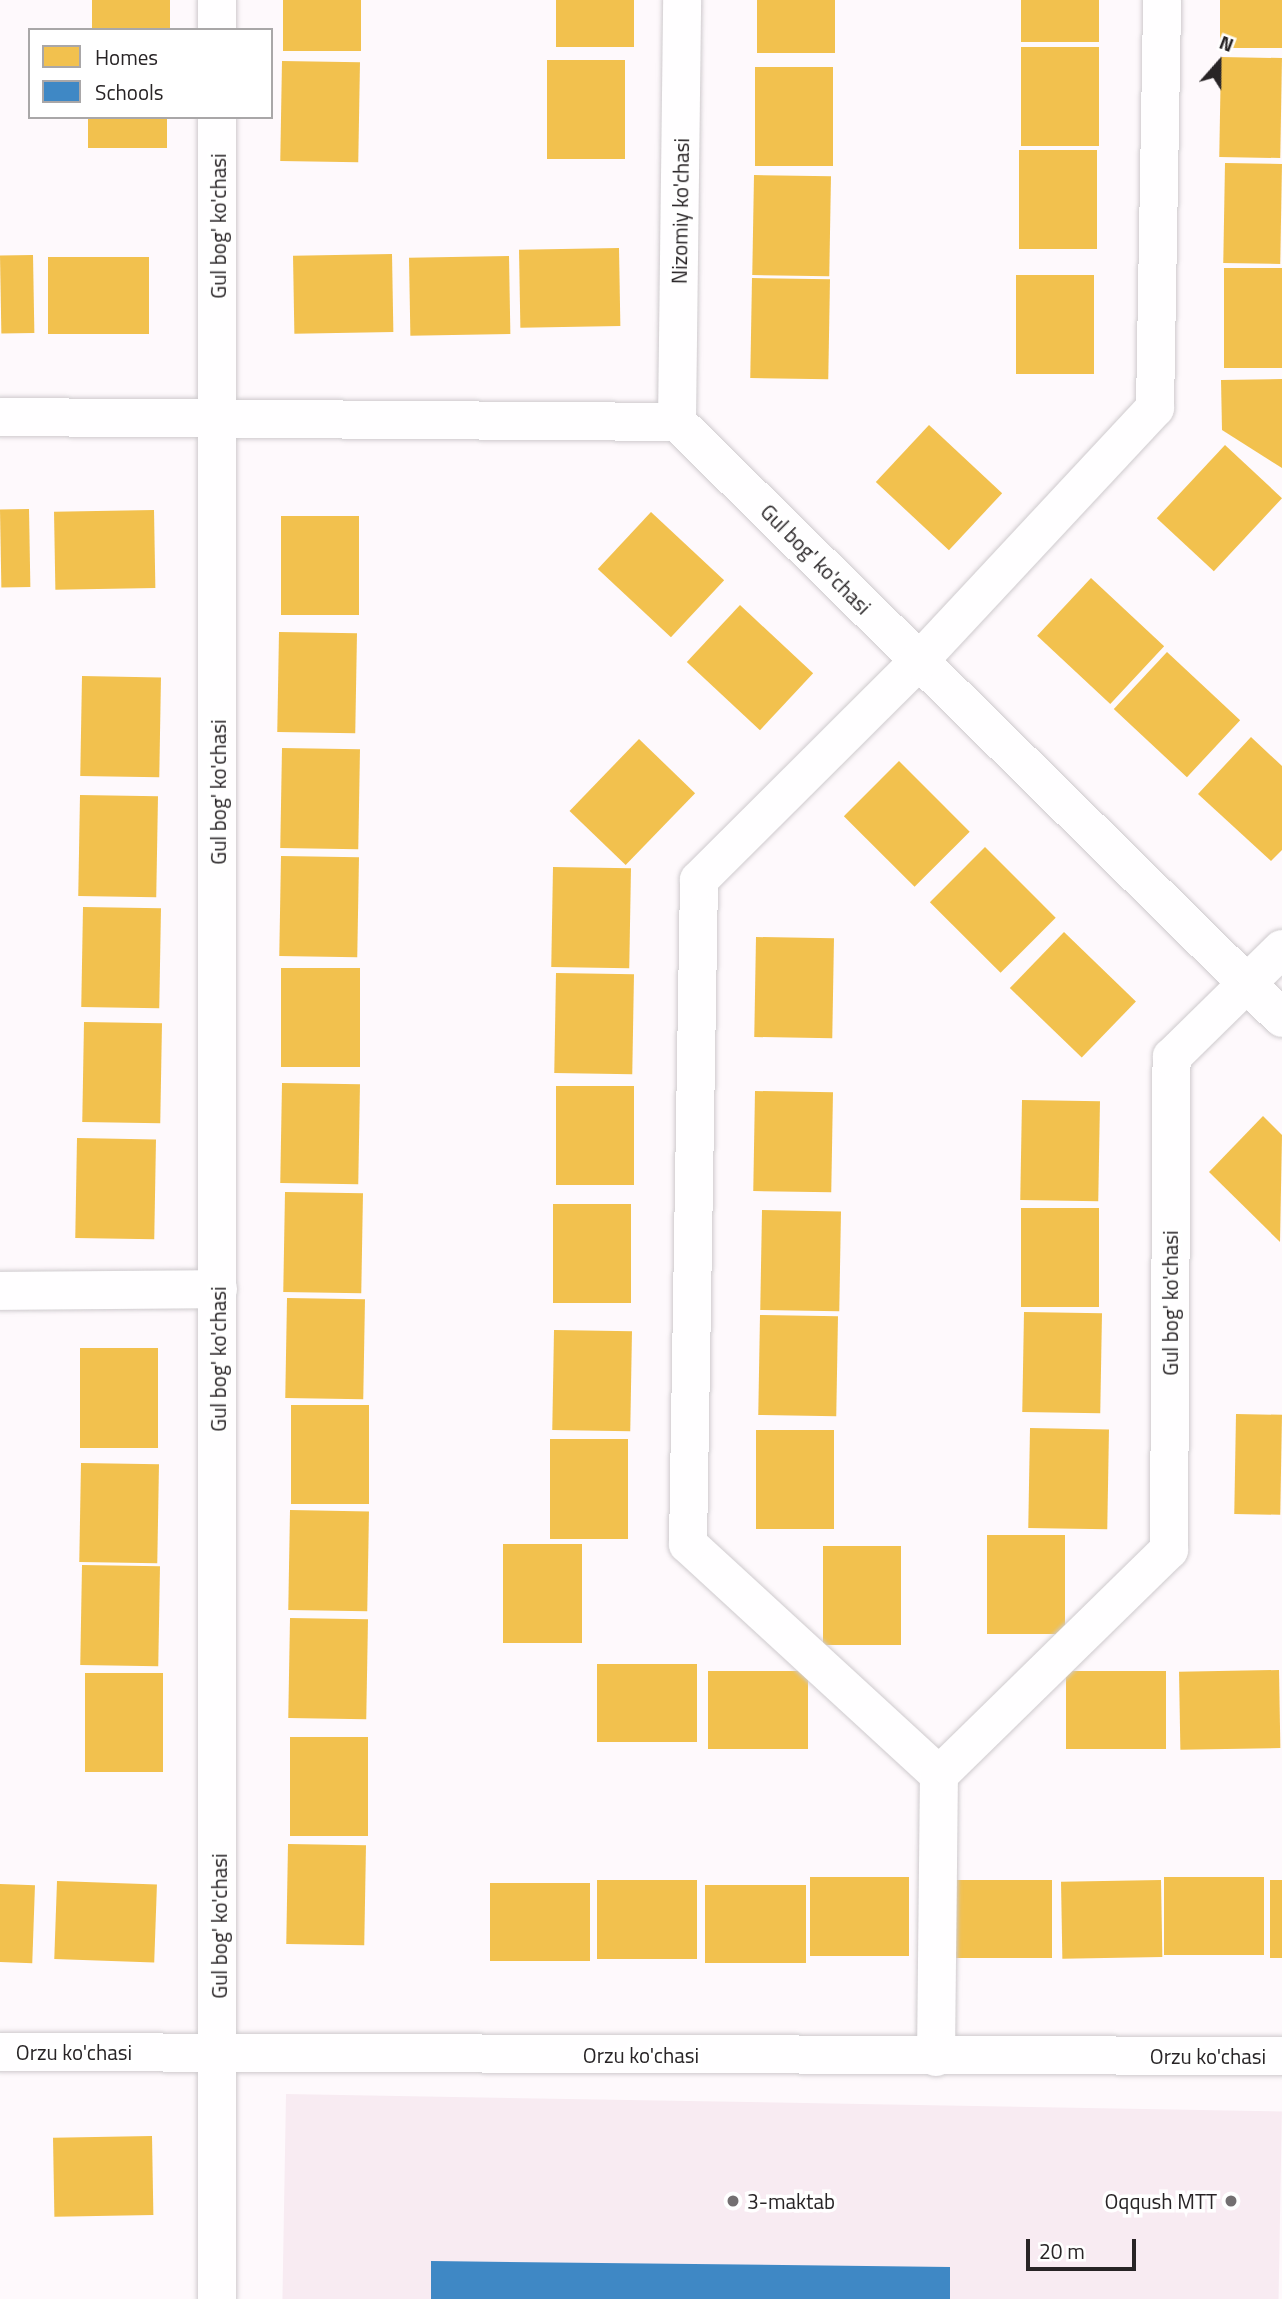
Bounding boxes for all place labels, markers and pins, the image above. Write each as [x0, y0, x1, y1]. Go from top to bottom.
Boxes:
place label: 3-maktab [747, 2188, 835, 2214]
place label: Oqqush MTT [1105, 2188, 1217, 2214]
marker: 3-maktab [725, 2193, 741, 2209]
marker: Oqqush MTT [1223, 2193, 1239, 2209]

